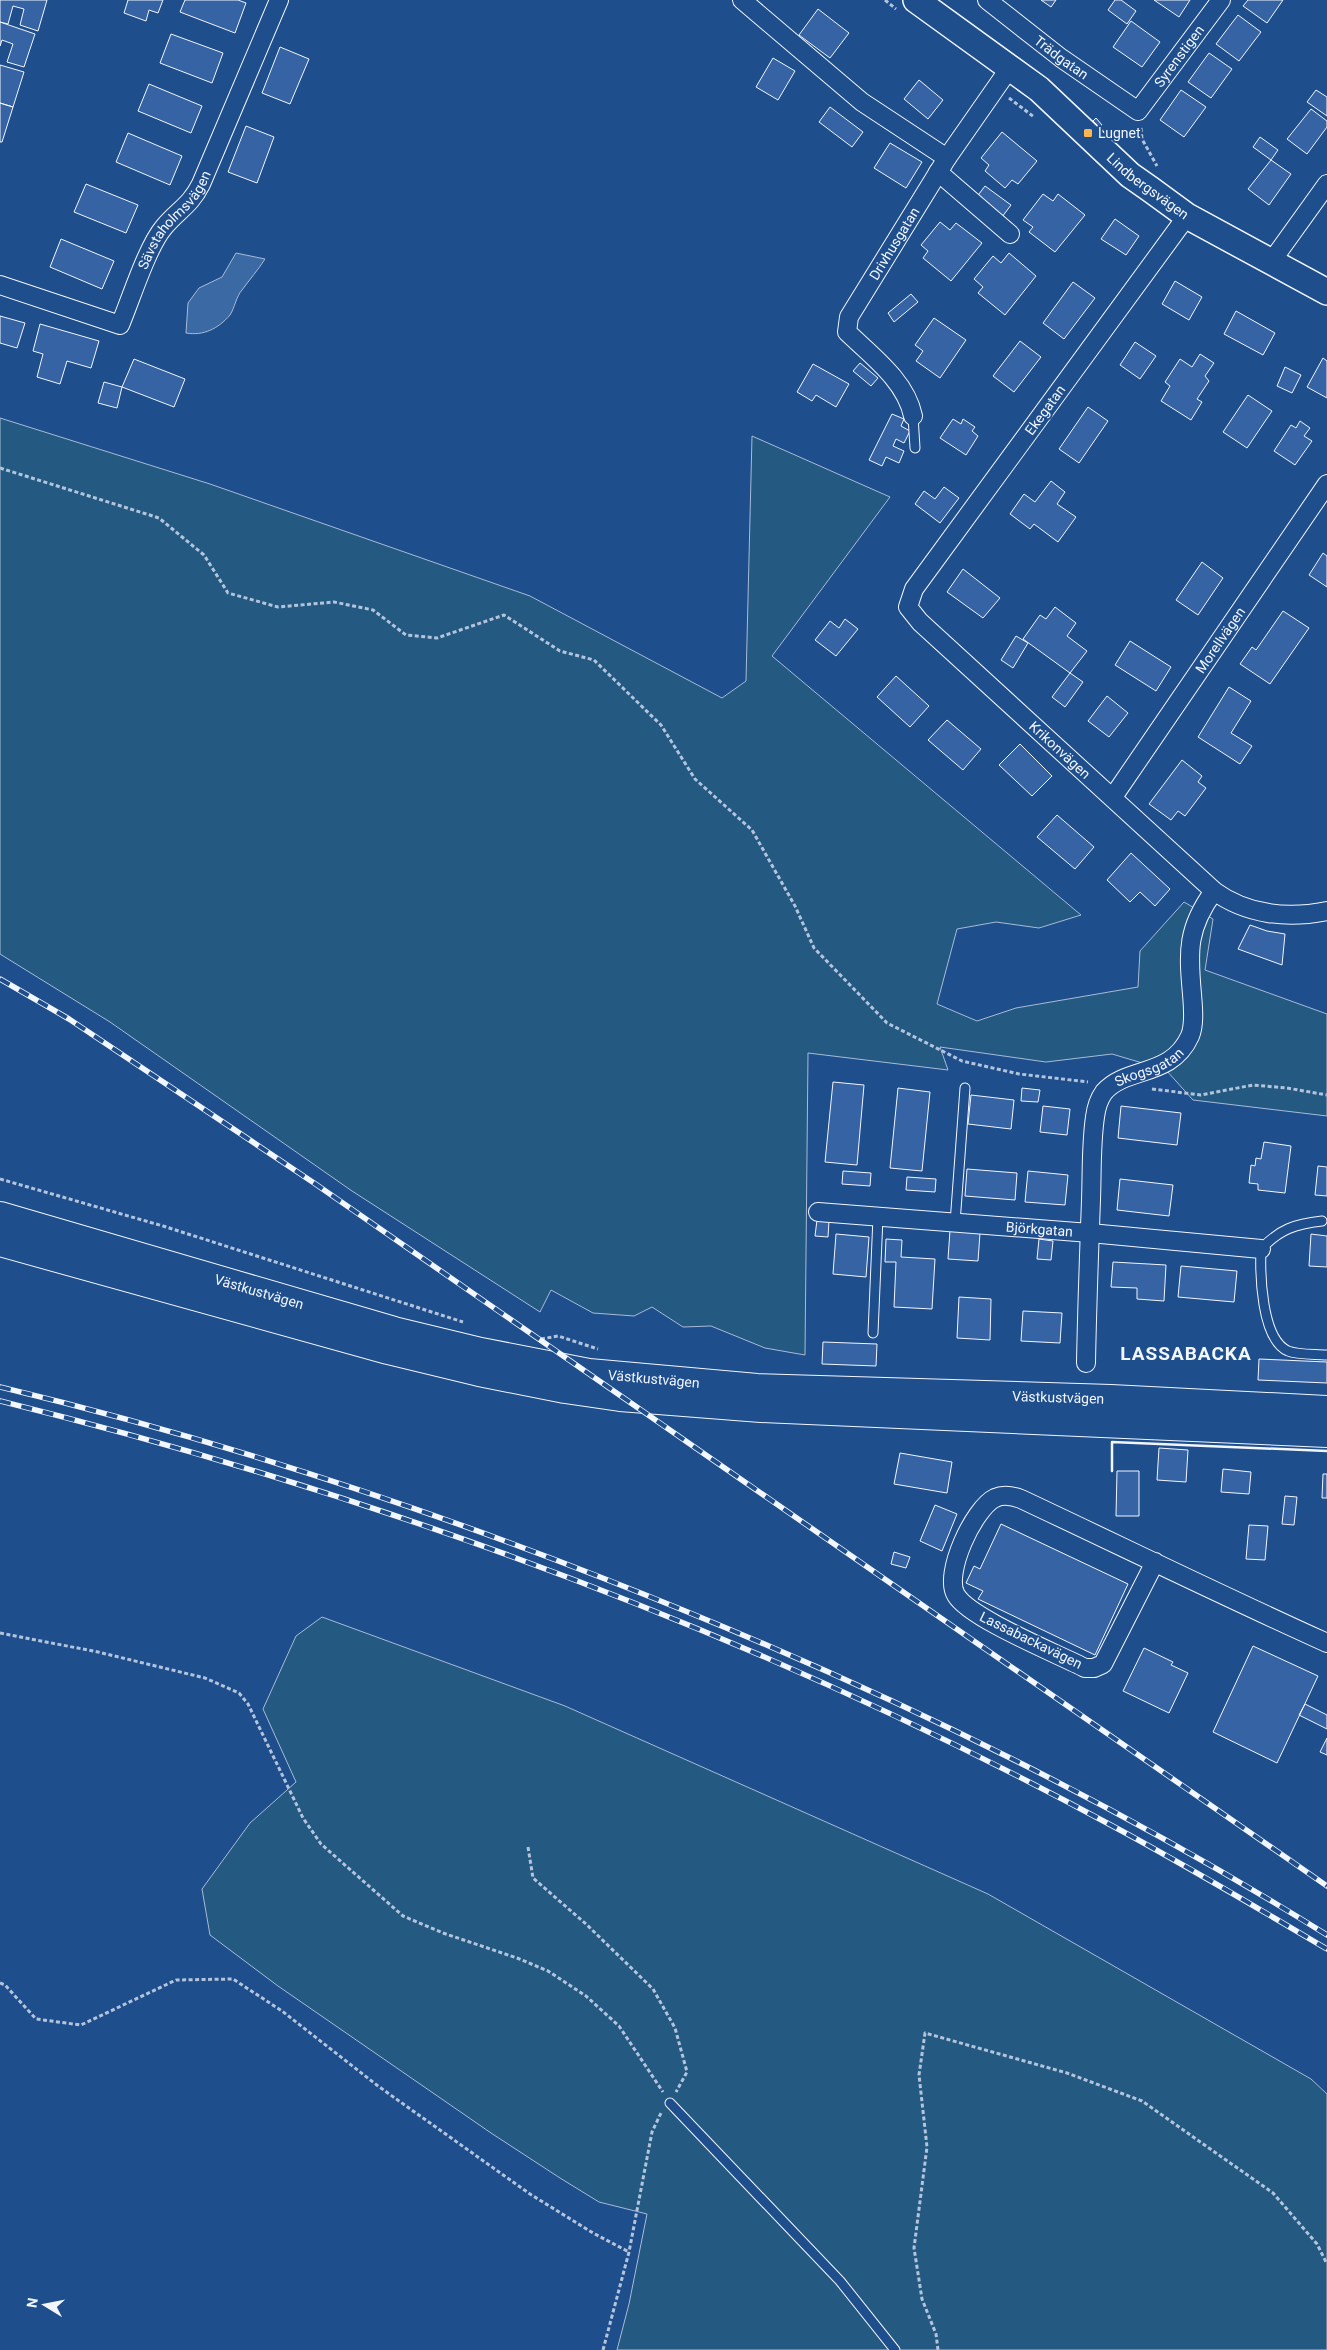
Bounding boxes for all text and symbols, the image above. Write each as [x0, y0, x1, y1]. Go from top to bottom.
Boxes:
street label: Syrenstigen [1151, 22, 1207, 90]
street label: Trädgatan [1031, 32, 1092, 83]
place label: Lugnet [1098, 125, 1141, 141]
marker: Lugnet [1082, 127, 1094, 139]
street label: Lindbergsvägen [1104, 150, 1192, 223]
street label: Sävstaholmsvägen [134, 168, 214, 272]
street label: Drivhusgatan [866, 204, 923, 283]
street label: Ekegatan [1022, 382, 1068, 438]
street label: Morellvägen [1192, 604, 1248, 676]
street label: Krikonvägen [1026, 718, 1094, 782]
street label: Skogsgatan [1112, 1045, 1187, 1090]
street label: Björkgatan [1005, 1219, 1073, 1240]
street label: Västkustvägen [213, 1271, 306, 1312]
district label: LASSABACKA [1120, 1342, 1252, 1365]
street label: Västkustvägen [607, 1367, 700, 1391]
street label: Västkustvägen [1012, 1388, 1104, 1407]
street label: Lassabackavägen [977, 1608, 1085, 1672]
north arrow [20, 2280, 70, 2330]
text: N [23, 2296, 41, 2309]

